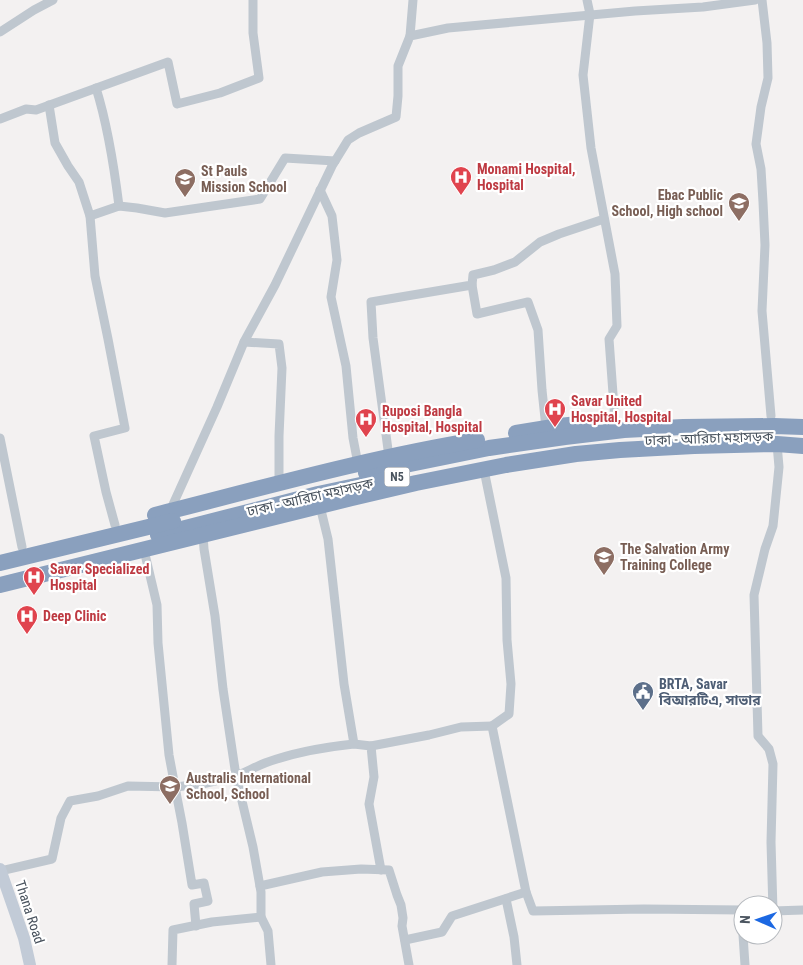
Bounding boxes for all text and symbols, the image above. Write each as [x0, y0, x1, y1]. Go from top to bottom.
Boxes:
place label: Monami Hospital, Hospital [477, 161, 575, 193]
place label: St Pauls Mission School [201, 163, 287, 195]
hospital icon: Monami Hospital, Hospital [449, 165, 473, 196]
school or university icon: St Pauls Mission School [173, 167, 197, 198]
place label: Ebac Public School, High school [612, 187, 724, 219]
school or university icon: Ebac Public School, High school [727, 191, 751, 222]
place label: Savar United Hospital, Hospital [571, 393, 671, 425]
hospital icon: Savar United Hospital, Hospital [543, 397, 567, 428]
place label: Ruposi Bangla Hospital, Hospital [382, 403, 482, 435]
hospital icon: Ruposi Bangla Hospital, Hospital [354, 407, 378, 438]
street label: ঢাকা - আরিচা মহাসড়ক [643, 428, 774, 448]
road number: N5 [384, 468, 410, 487]
street label: ঢাকা - আরিচা মহাসড়ক [244, 475, 375, 520]
place label: The Salvation Army Training College [620, 541, 730, 573]
school or university icon: The Salvation Army Training College [592, 545, 616, 576]
place label: Savar Specialized Hospital [50, 561, 149, 593]
hospital icon: Savar Specialized Hospital [22, 565, 46, 596]
hospital icon: Deep Clinic [15, 604, 39, 635]
place label: Deep Clinic [43, 608, 107, 624]
place label: BRTA, Savar বিআরটিএ, সাভার [658, 676, 761, 708]
public building icon: BRTA, Savar বিআরটিএ, সাভার [631, 680, 655, 711]
place label: Australis International School, School [186, 770, 311, 802]
school or university icon: Australis International School, School [158, 774, 182, 805]
street label: Thana Road [12, 878, 48, 946]
north arrow [733, 895, 783, 945]
text: N [737, 915, 753, 924]

